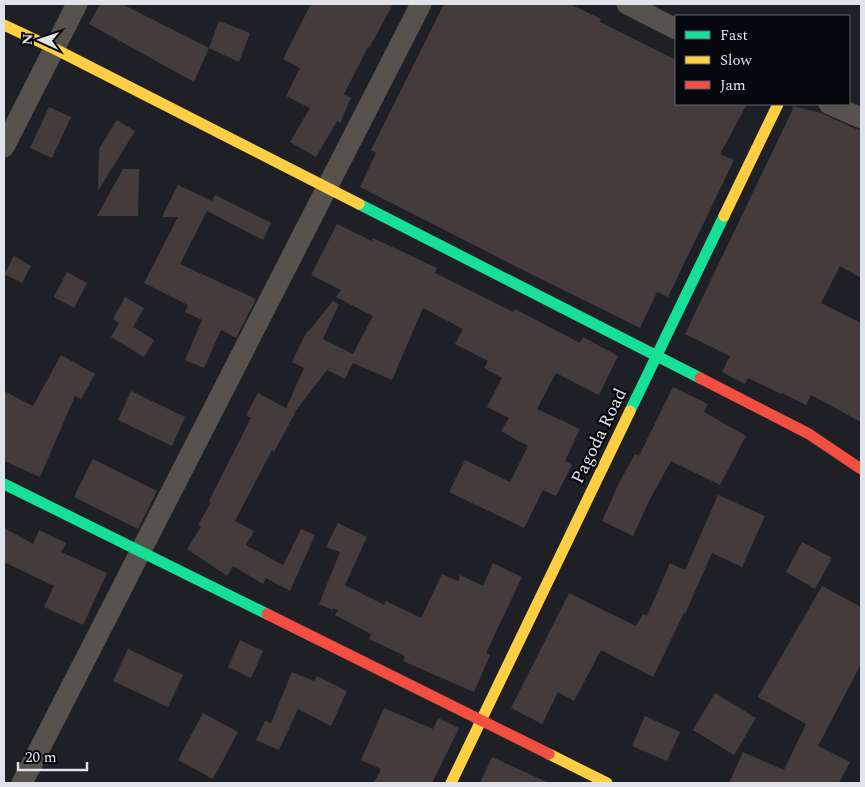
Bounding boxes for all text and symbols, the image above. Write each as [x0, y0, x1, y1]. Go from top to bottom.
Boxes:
north arrow [15, 15, 65, 65]
legend [675, 15, 850, 105]
text: Fast [720, 24, 748, 47]
text: N [17, 33, 38, 46]
text: Slow [720, 49, 752, 72]
text: Jam [720, 74, 746, 97]
street label: Pagoda Road [564, 384, 634, 488]
scale bar [18, 740, 86, 772]
text: 20 m [25, 746, 57, 769]

